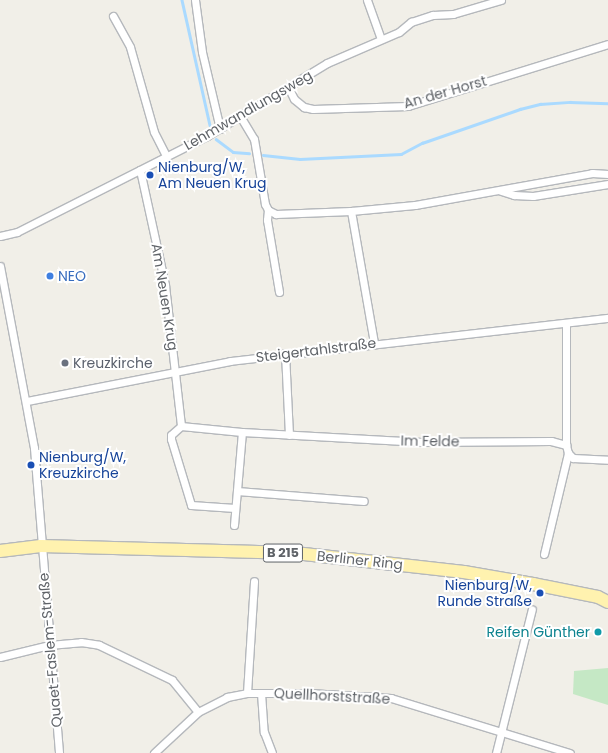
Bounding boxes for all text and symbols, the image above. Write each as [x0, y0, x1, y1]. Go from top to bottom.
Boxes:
street label: Lehmwandlungsweg [181, 66, 315, 154]
street label: An der Horst [402, 72, 488, 112]
place label: Nienburg/W, Am Neuen Krug [158, 159, 266, 192]
marker: Nienburg/W, Am Neuen Krug [145, 170, 155, 180]
street label: Am Neuen Krug [148, 242, 182, 352]
place label: NEO [58, 268, 86, 284]
marker: NEO [45, 271, 55, 281]
street label: Steigertahlstraße [255, 334, 377, 366]
place label: Kreuzkirche [73, 355, 153, 371]
marker: Kreuzkirche [60, 358, 70, 368]
street label: Im Felde [400, 432, 460, 450]
place label: Nienburg/W, Kreuzkirche [39, 449, 126, 482]
marker: Nienburg/W, Kreuzkirche [26, 460, 36, 470]
road number: B 215 [262, 542, 304, 564]
street label: Berliner Ring [316, 547, 404, 573]
street label: Quaet-Faslem-Straße [35, 572, 65, 728]
place label: Nienburg/W, Runde Straße [437, 577, 532, 610]
marker: Nienburg/W, Runde Straße [535, 588, 545, 598]
place label: Reifen Günther [487, 624, 590, 640]
marker: Reifen Günther [593, 627, 603, 637]
street label: Quellhorststraße [273, 685, 391, 707]

